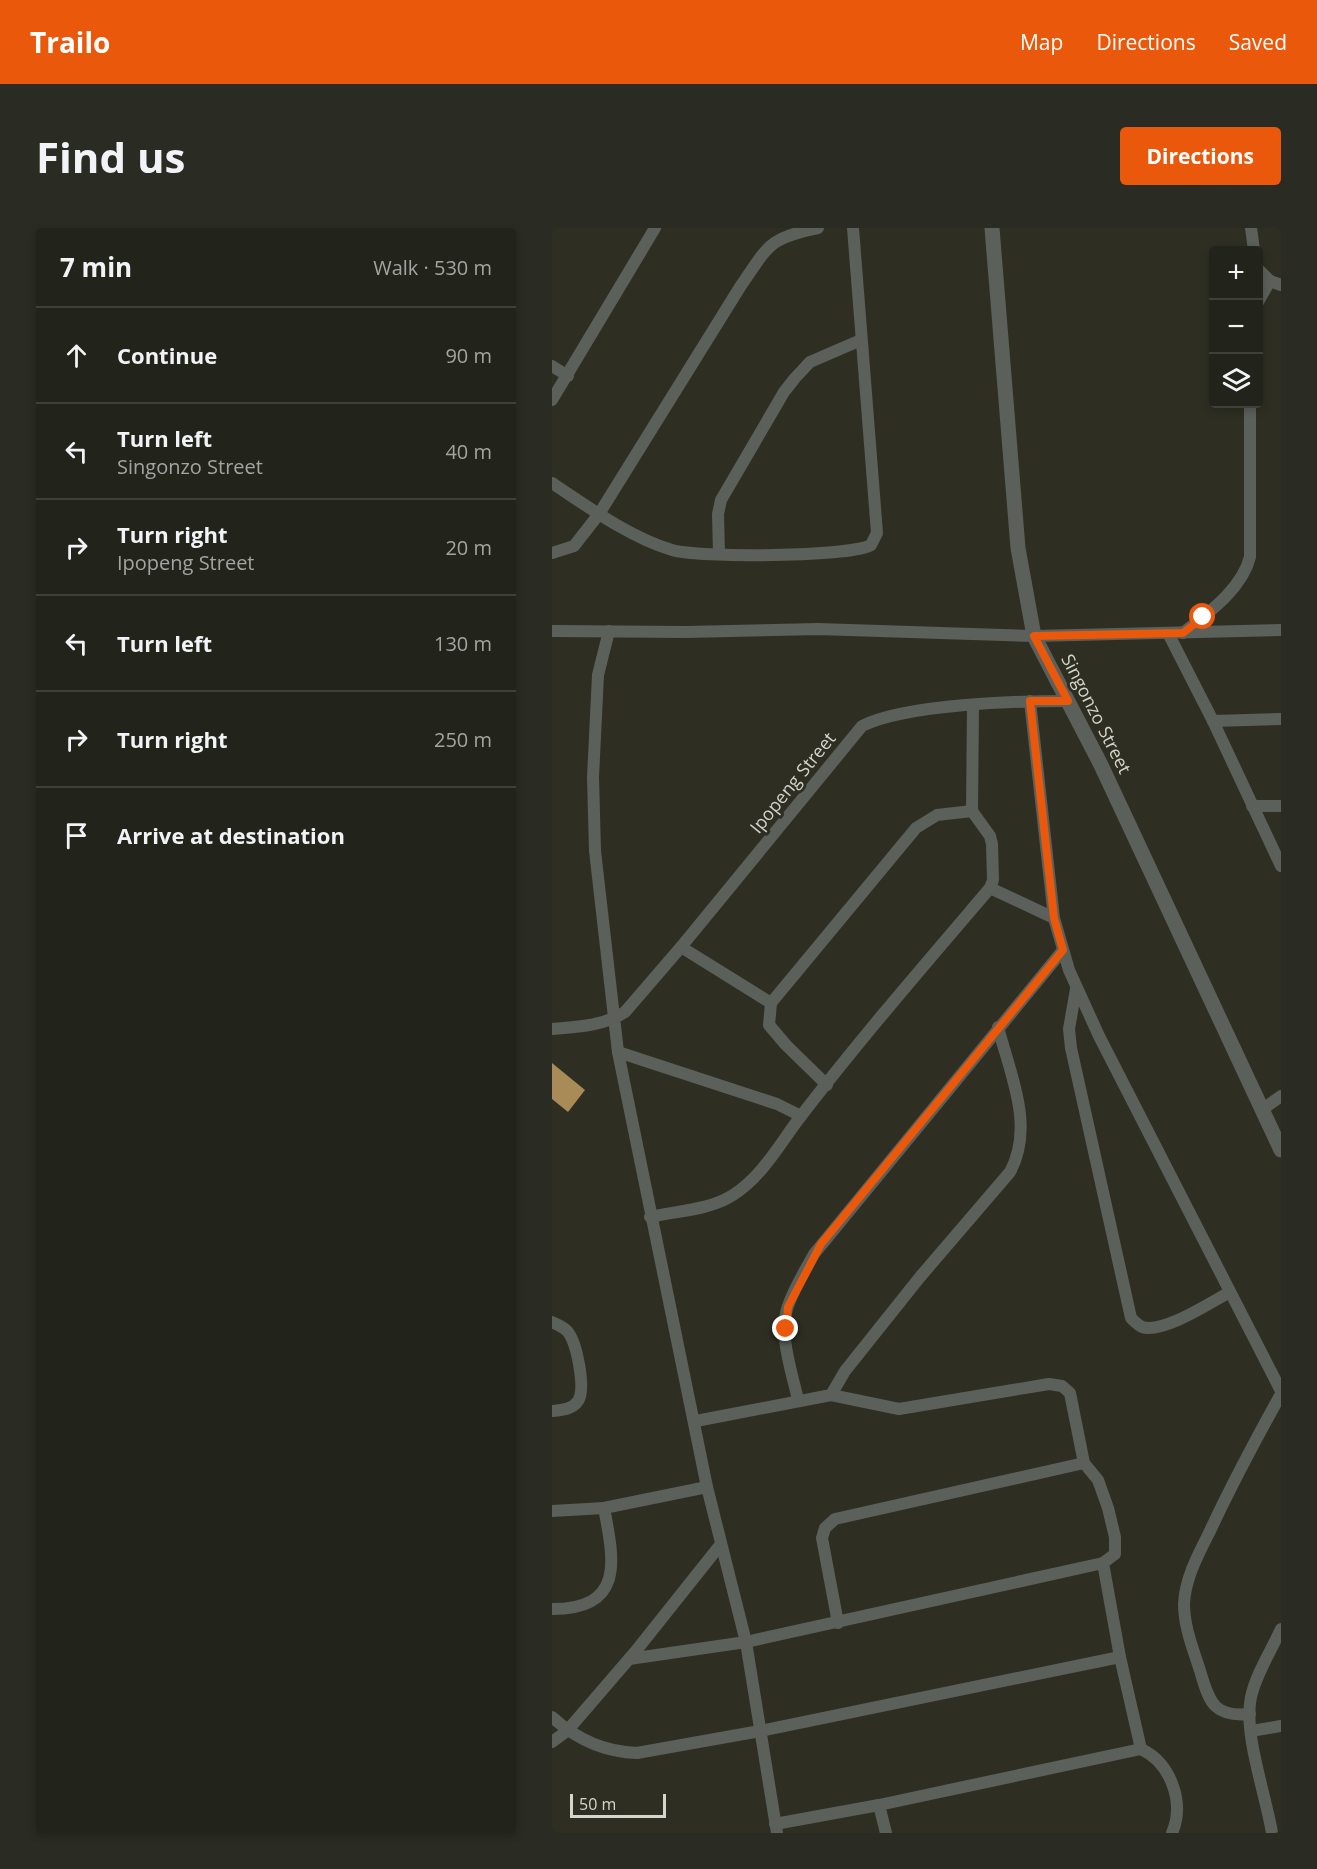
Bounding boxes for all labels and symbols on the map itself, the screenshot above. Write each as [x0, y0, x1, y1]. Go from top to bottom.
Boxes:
route start [1189, 603, 1215, 629]
street label: Singonzo Street [1056, 650, 1137, 777]
street label: Ipopeng Street [744, 727, 840, 838]
route end [772, 1315, 798, 1341]
scale bar [570, 1791, 666, 1818]

